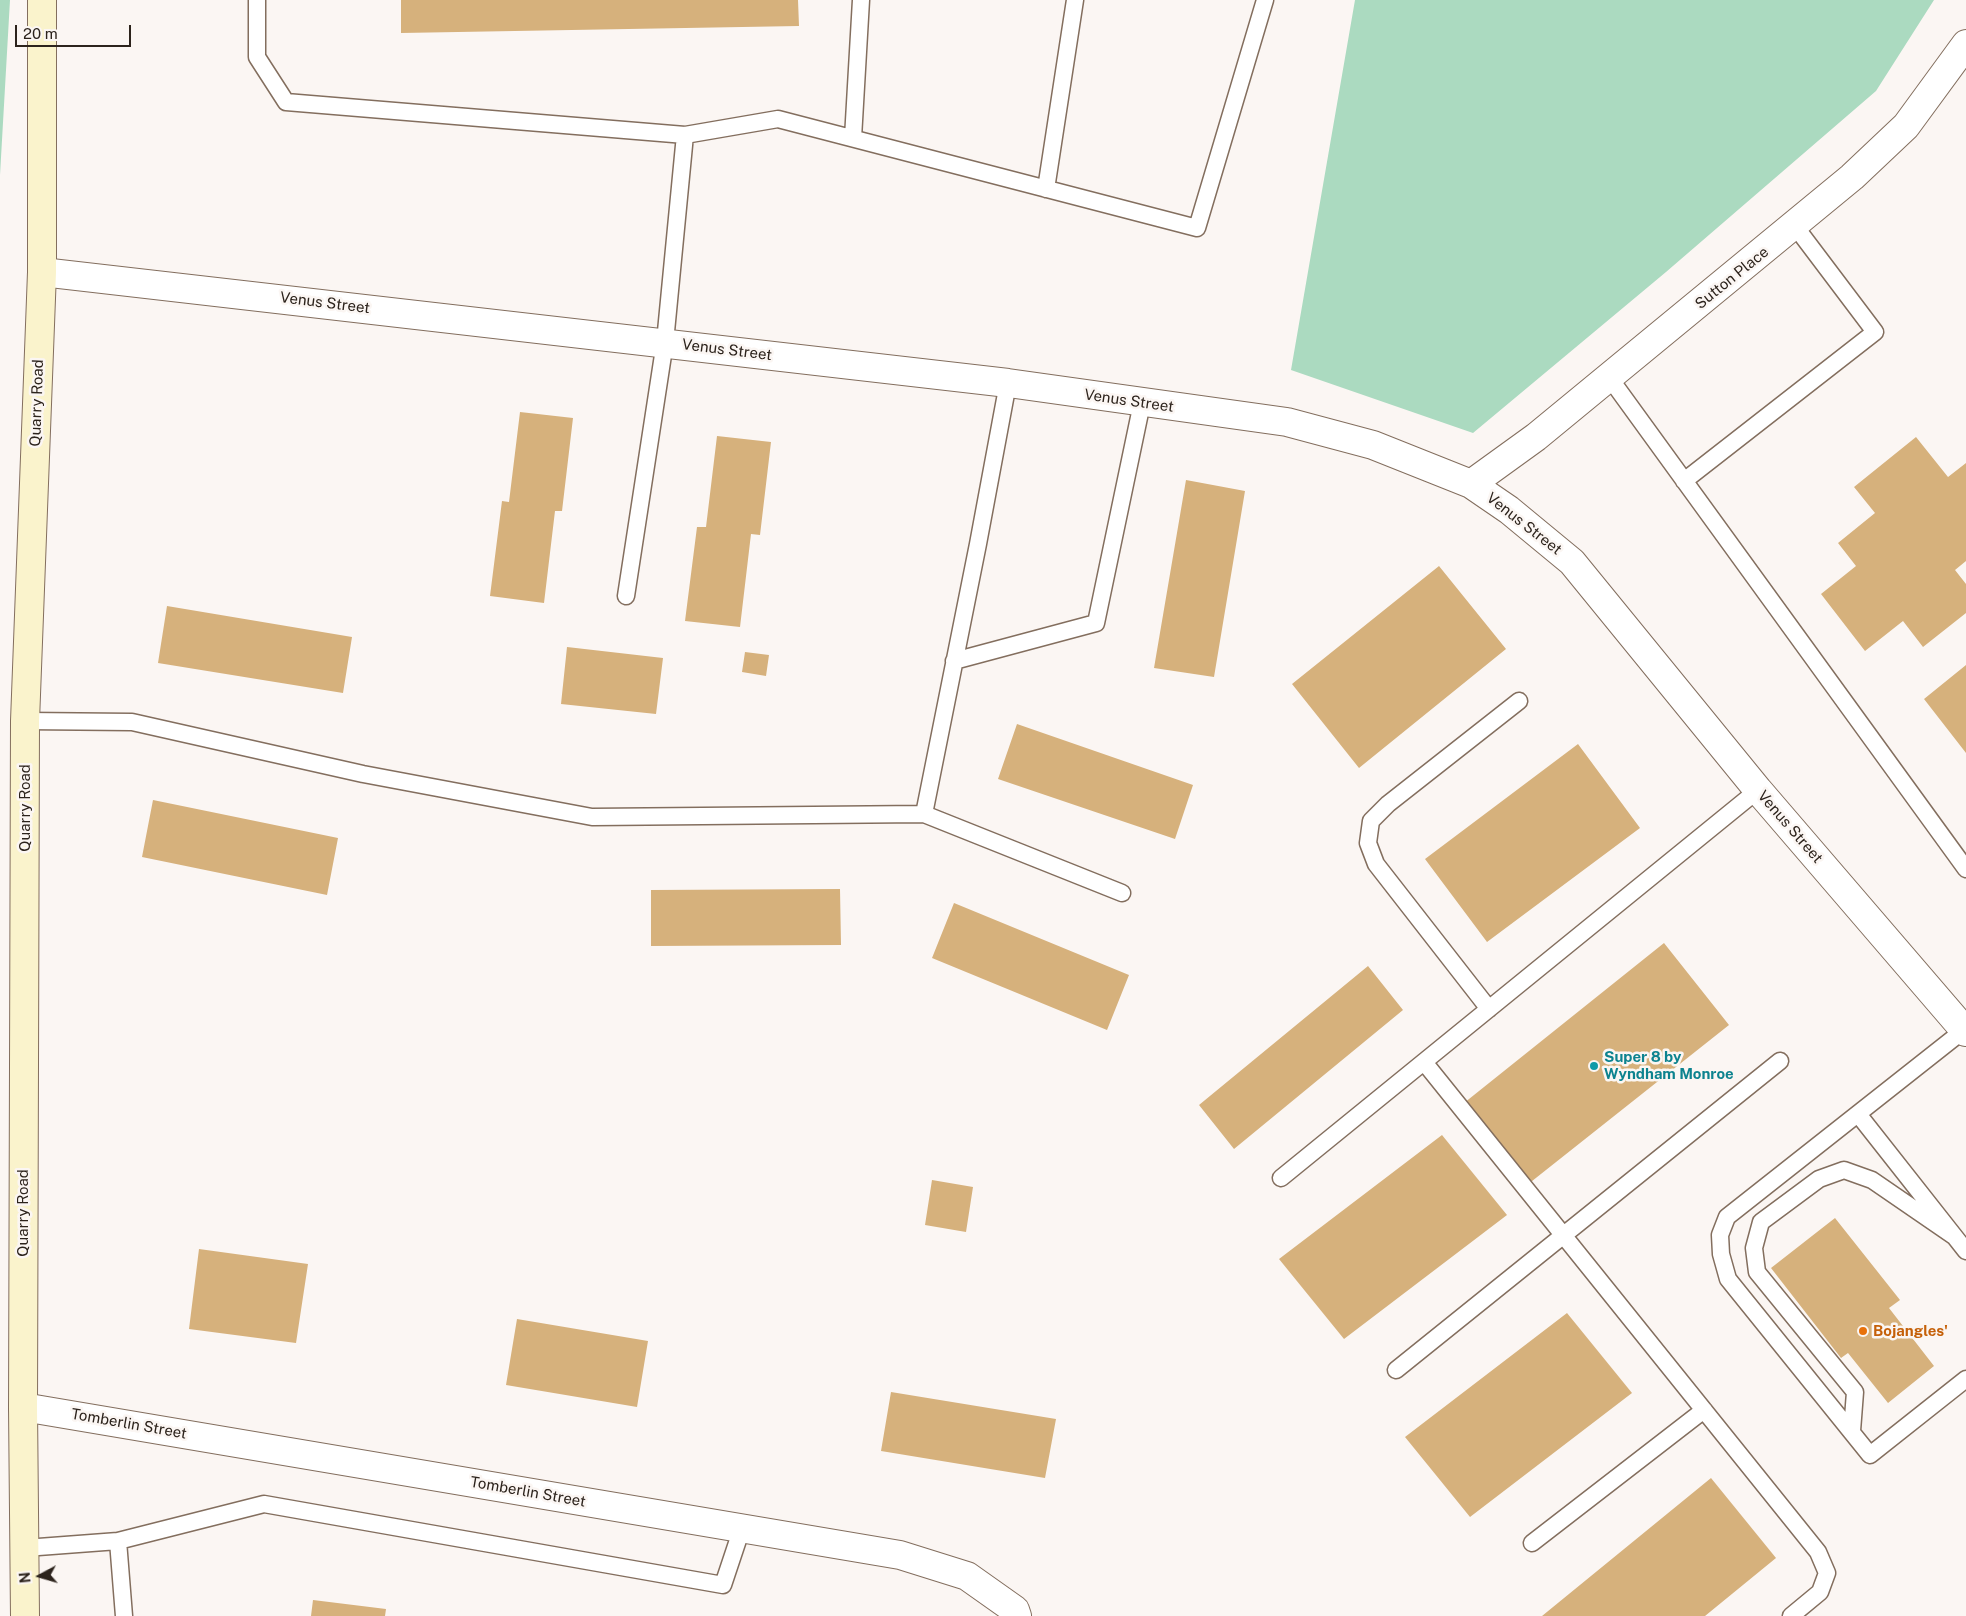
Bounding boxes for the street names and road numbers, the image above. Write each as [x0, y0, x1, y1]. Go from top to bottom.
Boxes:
street label: Sutton Place [1692, 243, 1772, 313]
street label: Venus Street [279, 289, 371, 317]
street label: Venus Street [681, 336, 773, 364]
street label: Quarry Road [26, 359, 48, 447]
street label: Venus Street [1083, 386, 1175, 416]
street label: Venus Street [1483, 489, 1565, 559]
street label: Quarry Road [16, 764, 34, 852]
street label: Venus Street [1754, 787, 1826, 867]
street label: Quarry Road [14, 1169, 32, 1257]
street label: Tomberlin Street [70, 1405, 188, 1443]
street label: Tomberlin Street [469, 1473, 587, 1511]

